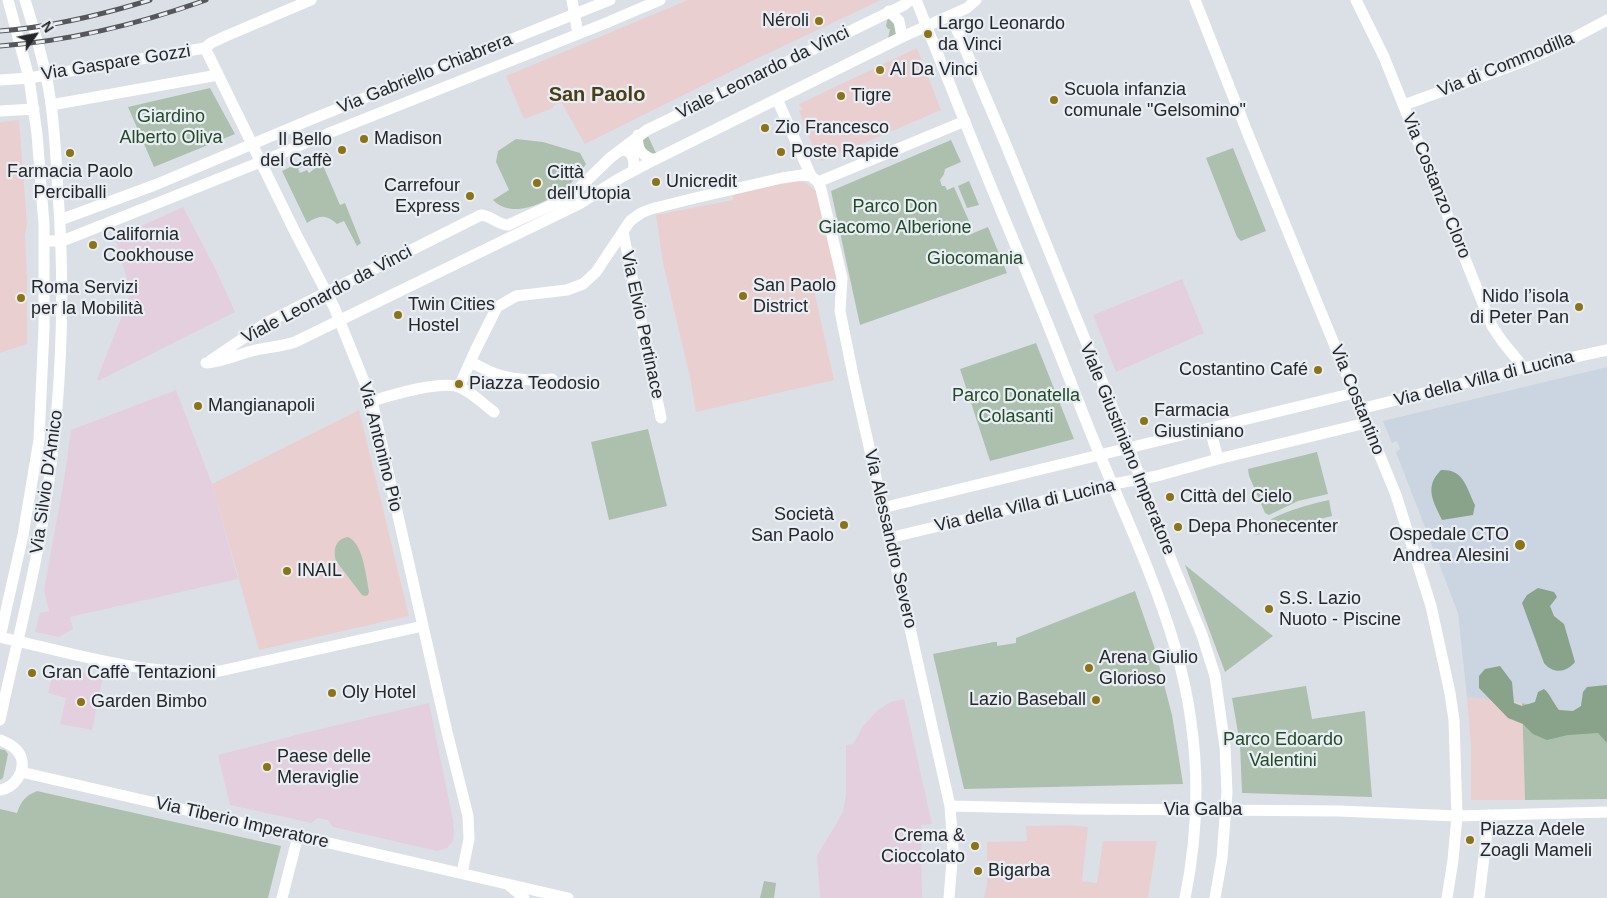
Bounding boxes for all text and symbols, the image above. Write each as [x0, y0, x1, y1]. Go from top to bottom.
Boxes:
north arrow [10, 10, 60, 60]
place label: Néroli [762, 10, 809, 32]
place label: Largo Leonardo da Vinci [938, 13, 1065, 56]
marker: Néroli [813, 15, 825, 27]
text: N [38, 18, 57, 35]
street label: Viale Leonardo da Vinci [673, 22, 853, 124]
marker: Largo Leonardo da Vinci [922, 28, 934, 40]
street label: Via di Commodilla [1435, 28, 1577, 102]
street label: Via Gabriello Chiabrera [334, 29, 516, 119]
street label: Via Gaspare Gozzi [40, 41, 192, 85]
place label: Al Da Vinci [890, 59, 978, 81]
marker: Al Da Vinci [874, 64, 886, 76]
place label: Scuola infanzia comunale "Gelsomino" [1064, 79, 1246, 122]
district label: San Paolo [549, 83, 645, 107]
place label: Tigre [851, 85, 891, 107]
marker: Tigre [835, 90, 847, 102]
marker: Scuola infanzia comunale "Gelsomino" [1048, 94, 1060, 106]
park label: Giardino Alberto Oliva [119, 106, 223, 148]
street label: Via Costanzo Cloro [1397, 110, 1475, 262]
place label: Zio Francesco [775, 117, 889, 139]
marker: Zio Francesco [759, 122, 771, 134]
place label: Madison [374, 128, 442, 150]
place label: Il Bello del Caffè [260, 129, 332, 172]
marker: Madison [358, 133, 370, 145]
place label: Poste Rapide [791, 141, 899, 163]
marker: Il Bello del Caffè [336, 144, 348, 156]
marker: Poste Rapide [775, 146, 787, 158]
marker: Farmacia Paolo Perciballi [64, 147, 76, 159]
place label: Farmacia Paolo Perciballi [7, 161, 133, 203]
place label: Città dell'Utopia [547, 162, 630, 204]
place label: Unicredit [666, 171, 737, 193]
place label: Carrefour Express [384, 175, 460, 218]
marker: Unicredit [650, 176, 662, 188]
marker: Città dell'Utopia [531, 177, 543, 189]
marker: Carrefour Express [464, 190, 476, 202]
park label: Parco Don Giacomo Alberione [818, 196, 972, 238]
place label: California Cookhouse [103, 224, 194, 266]
marker: California Cookhouse [87, 239, 99, 251]
street label: Viale Leonardo da Vinci [238, 241, 416, 349]
park label: Giocomania [927, 248, 1023, 270]
street label: Via Elvio Pertinace [616, 249, 668, 401]
place label: San Paolo District [753, 275, 836, 318]
place label: Roma Servizi per la Mobilità [31, 277, 143, 320]
place label: Nido l’isola di Peter Pan [1470, 286, 1569, 328]
marker: San Paolo District [737, 290, 749, 302]
marker: Roma Servizi per la Mobilità [15, 292, 27, 304]
place label: Twin Cities Hostel [408, 294, 495, 336]
marker: Nido l’isola di Peter Pan [1573, 301, 1585, 313]
marker: Twin Cities Hostel [392, 309, 404, 321]
street label: Viale Giustiniano Imperatore [1075, 340, 1179, 558]
street label: Via Costantino [1325, 342, 1389, 458]
street label: Via della Villa di Lucina [1392, 346, 1576, 412]
place label: Costantino Café [1179, 359, 1308, 381]
marker: Costantino Café [1312, 364, 1324, 376]
place label: Piazza Teodosio [469, 373, 600, 395]
marker: Piazza Teodosio [453, 378, 465, 390]
street label: Via Antonino Pio [353, 380, 407, 514]
park label: Parco Donatella Colasanti [952, 385, 1080, 428]
place label: Mangianapoli [208, 395, 315, 417]
marker: Mangianapoli [192, 400, 204, 412]
place label: Farmacia Giustiniano [1154, 400, 1244, 442]
street label: Via Silvio D'Amico [26, 409, 68, 555]
marker: Farmacia Giustiniano [1138, 415, 1150, 427]
street label: Via Alessandro Severo [859, 448, 921, 630]
street label: Via della Villa di Lucina [933, 475, 1117, 537]
place label: Città del Cielo [1180, 486, 1292, 508]
marker: Città del Cielo [1164, 491, 1176, 503]
place label: Società San Paolo [751, 504, 834, 546]
place label: Depa Phonecenter [1188, 516, 1338, 538]
marker: Società San Paolo [838, 519, 850, 531]
marker: Depa Phonecenter [1172, 521, 1184, 533]
place label: Ospedale CTO Andrea Alesini [1389, 524, 1509, 566]
marker: Ospedale CTO Andrea Alesini [1513, 538, 1527, 552]
place label: INAIL [297, 560, 342, 582]
marker: INAIL [281, 565, 293, 577]
place label: S.S. Lazio Nuoto - Piscine [1279, 588, 1401, 630]
marker: S.S. Lazio Nuoto - Piscine [1263, 603, 1275, 615]
place label: Arena Giulio Glorioso [1099, 647, 1198, 690]
place label: Gran Caffè Tentazioni [42, 662, 216, 684]
marker: Arena Giulio Glorioso [1083, 662, 1095, 674]
marker: Gran Caffè Tentazioni [26, 667, 38, 679]
place label: Oly Hotel [342, 682, 416, 704]
marker: Oly Hotel [326, 687, 338, 699]
place label: Lazio Baseball [969, 689, 1086, 711]
place label: Garden Bimbo [91, 691, 207, 713]
marker: Lazio Baseball [1090, 694, 1102, 706]
marker: Garden Bimbo [75, 696, 87, 708]
park label: Parco Edoardo Valentini [1223, 729, 1343, 772]
place label: Paese delle Meraviglie [277, 746, 371, 789]
marker: Paese delle Meraviglie [261, 761, 273, 773]
street label: Via Tiberio Imperatore [153, 793, 331, 853]
street label: Via Galba [1164, 799, 1242, 821]
place label: Piazza Adele Zoagli Mameli [1480, 819, 1592, 862]
place label: Crema & Cioccolato [881, 825, 965, 868]
marker: Piazza Adele Zoagli Mameli [1464, 834, 1476, 846]
marker: Crema & Cioccolato [969, 840, 981, 852]
place label: Bigarba [988, 860, 1050, 882]
marker: Bigarba [972, 865, 984, 877]

